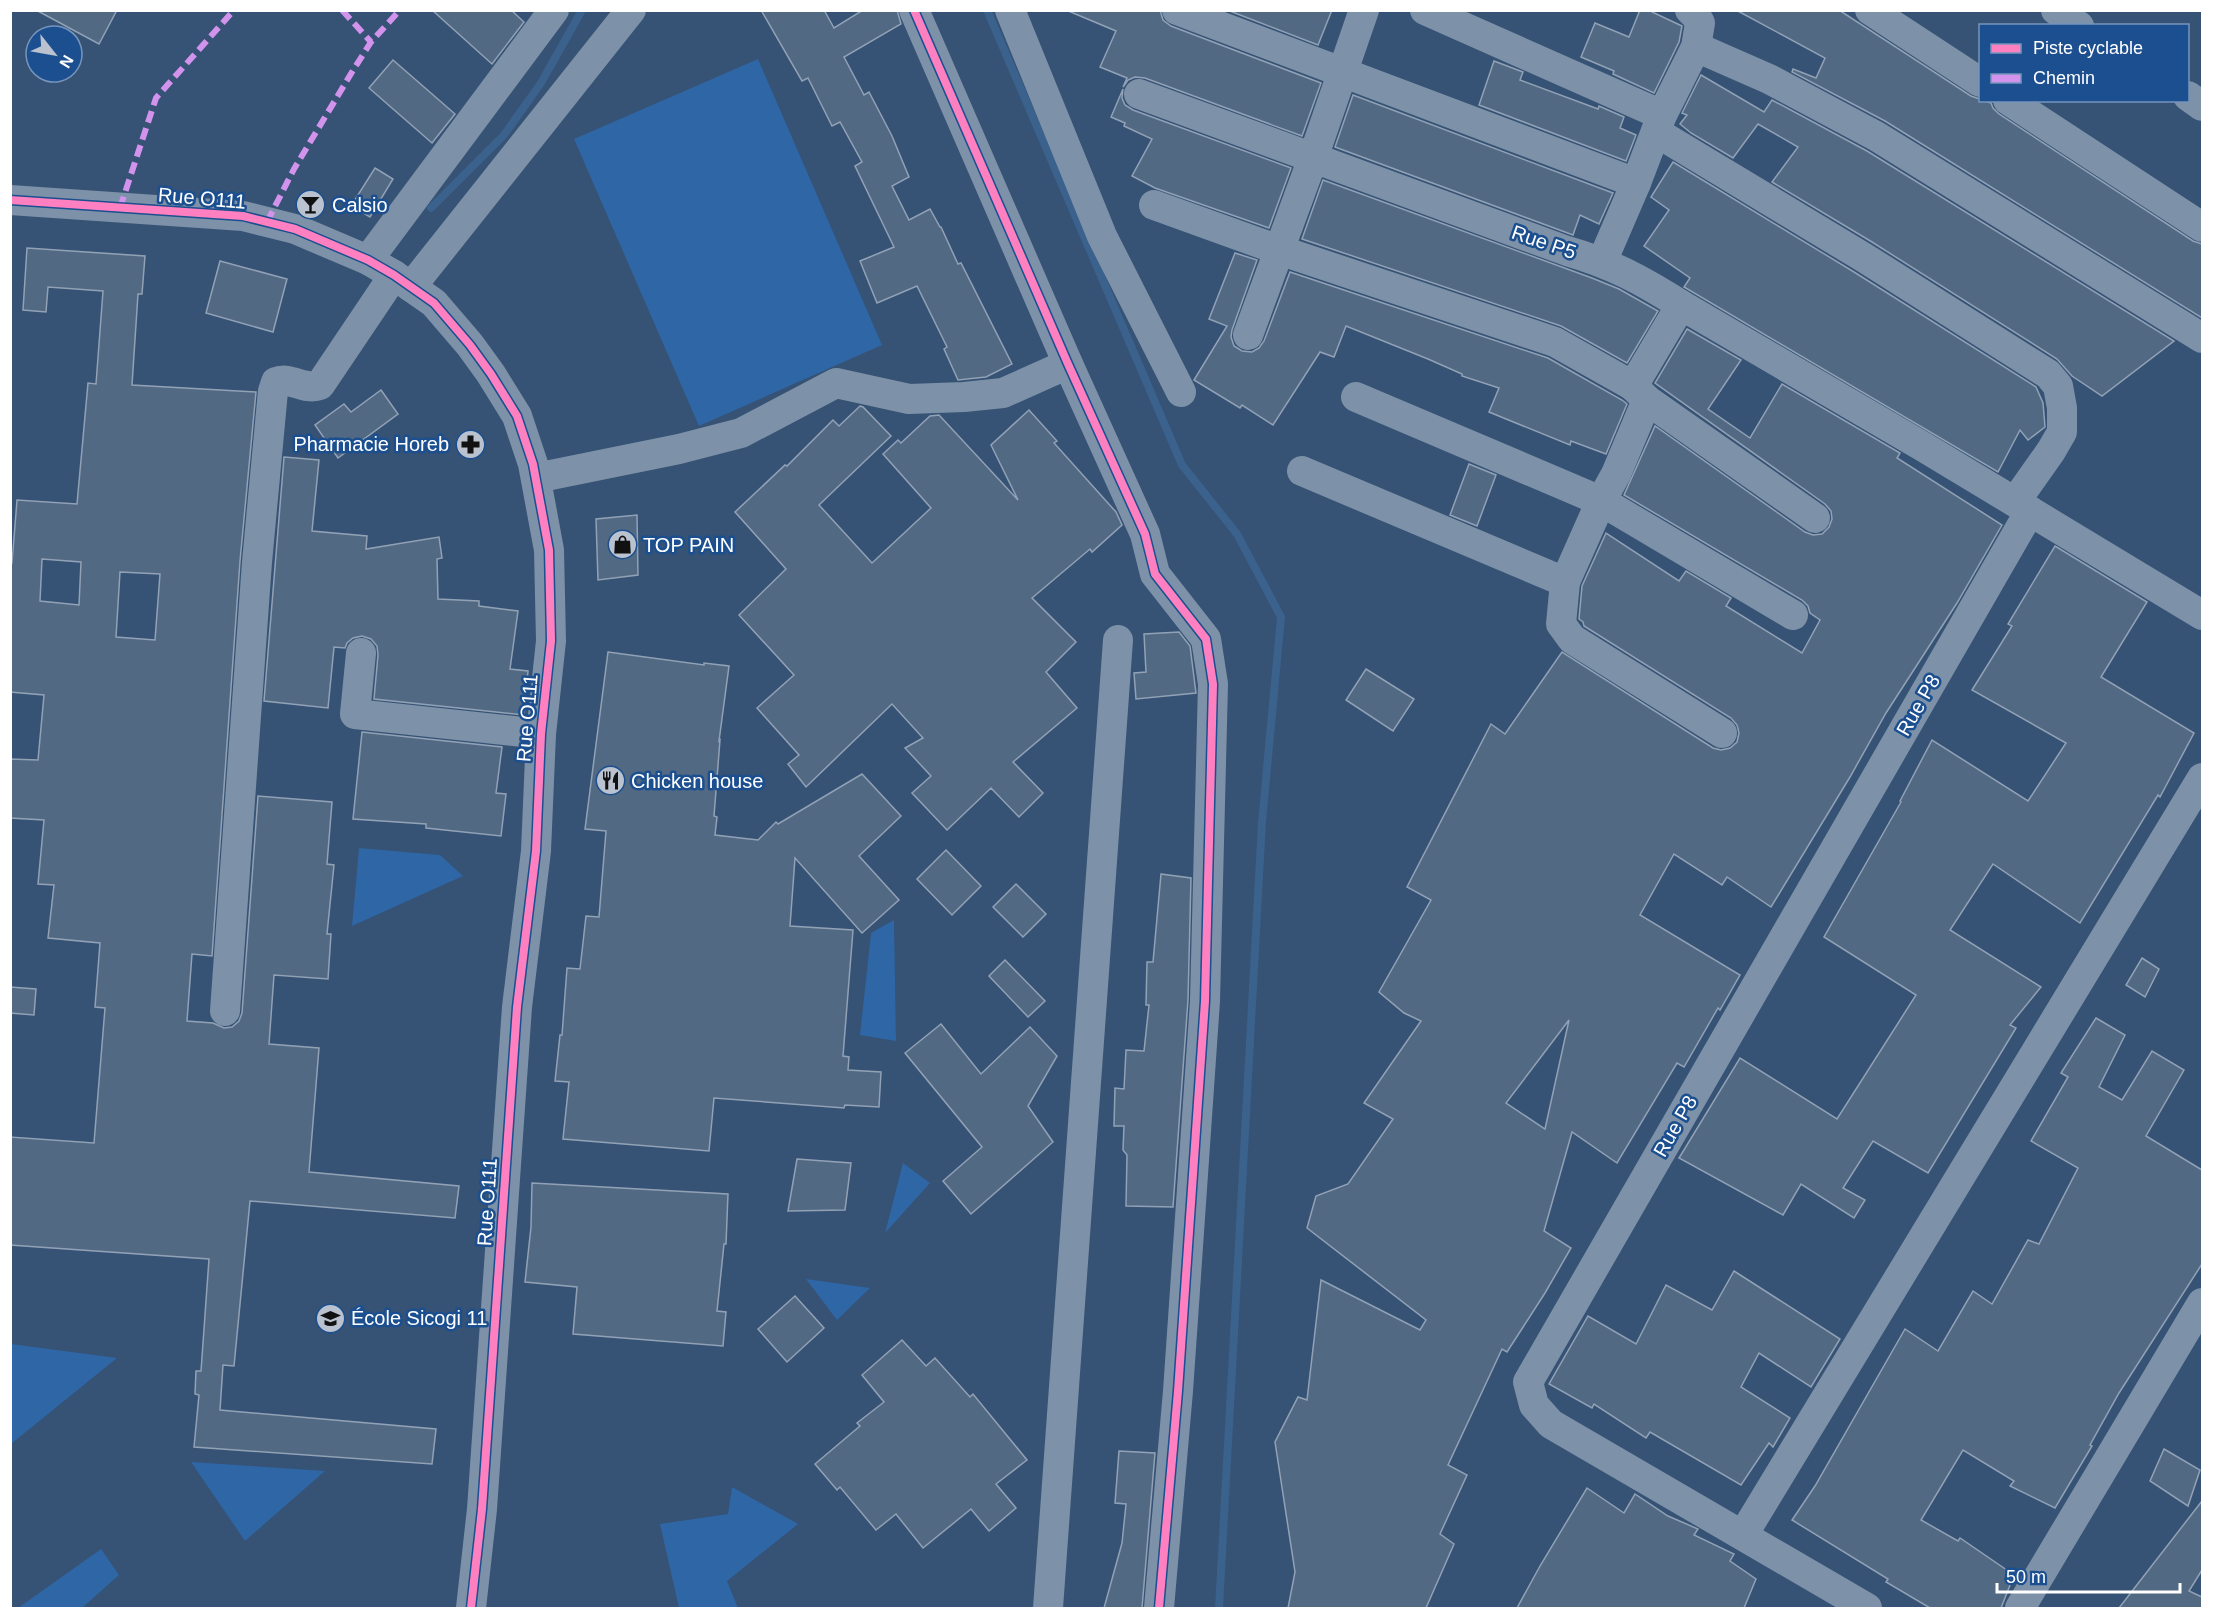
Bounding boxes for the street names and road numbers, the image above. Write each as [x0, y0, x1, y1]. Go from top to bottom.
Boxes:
street label: Rue O111 [157, 183, 247, 213]
street label: Rue P5 [1509, 221, 1579, 263]
street label: Rue P8 [1892, 671, 1944, 739]
street label: Rue O111 [512, 673, 542, 763]
street label: Rue P8 [1649, 1092, 1701, 1160]
street label: Rue O111 [473, 1157, 501, 1247]

